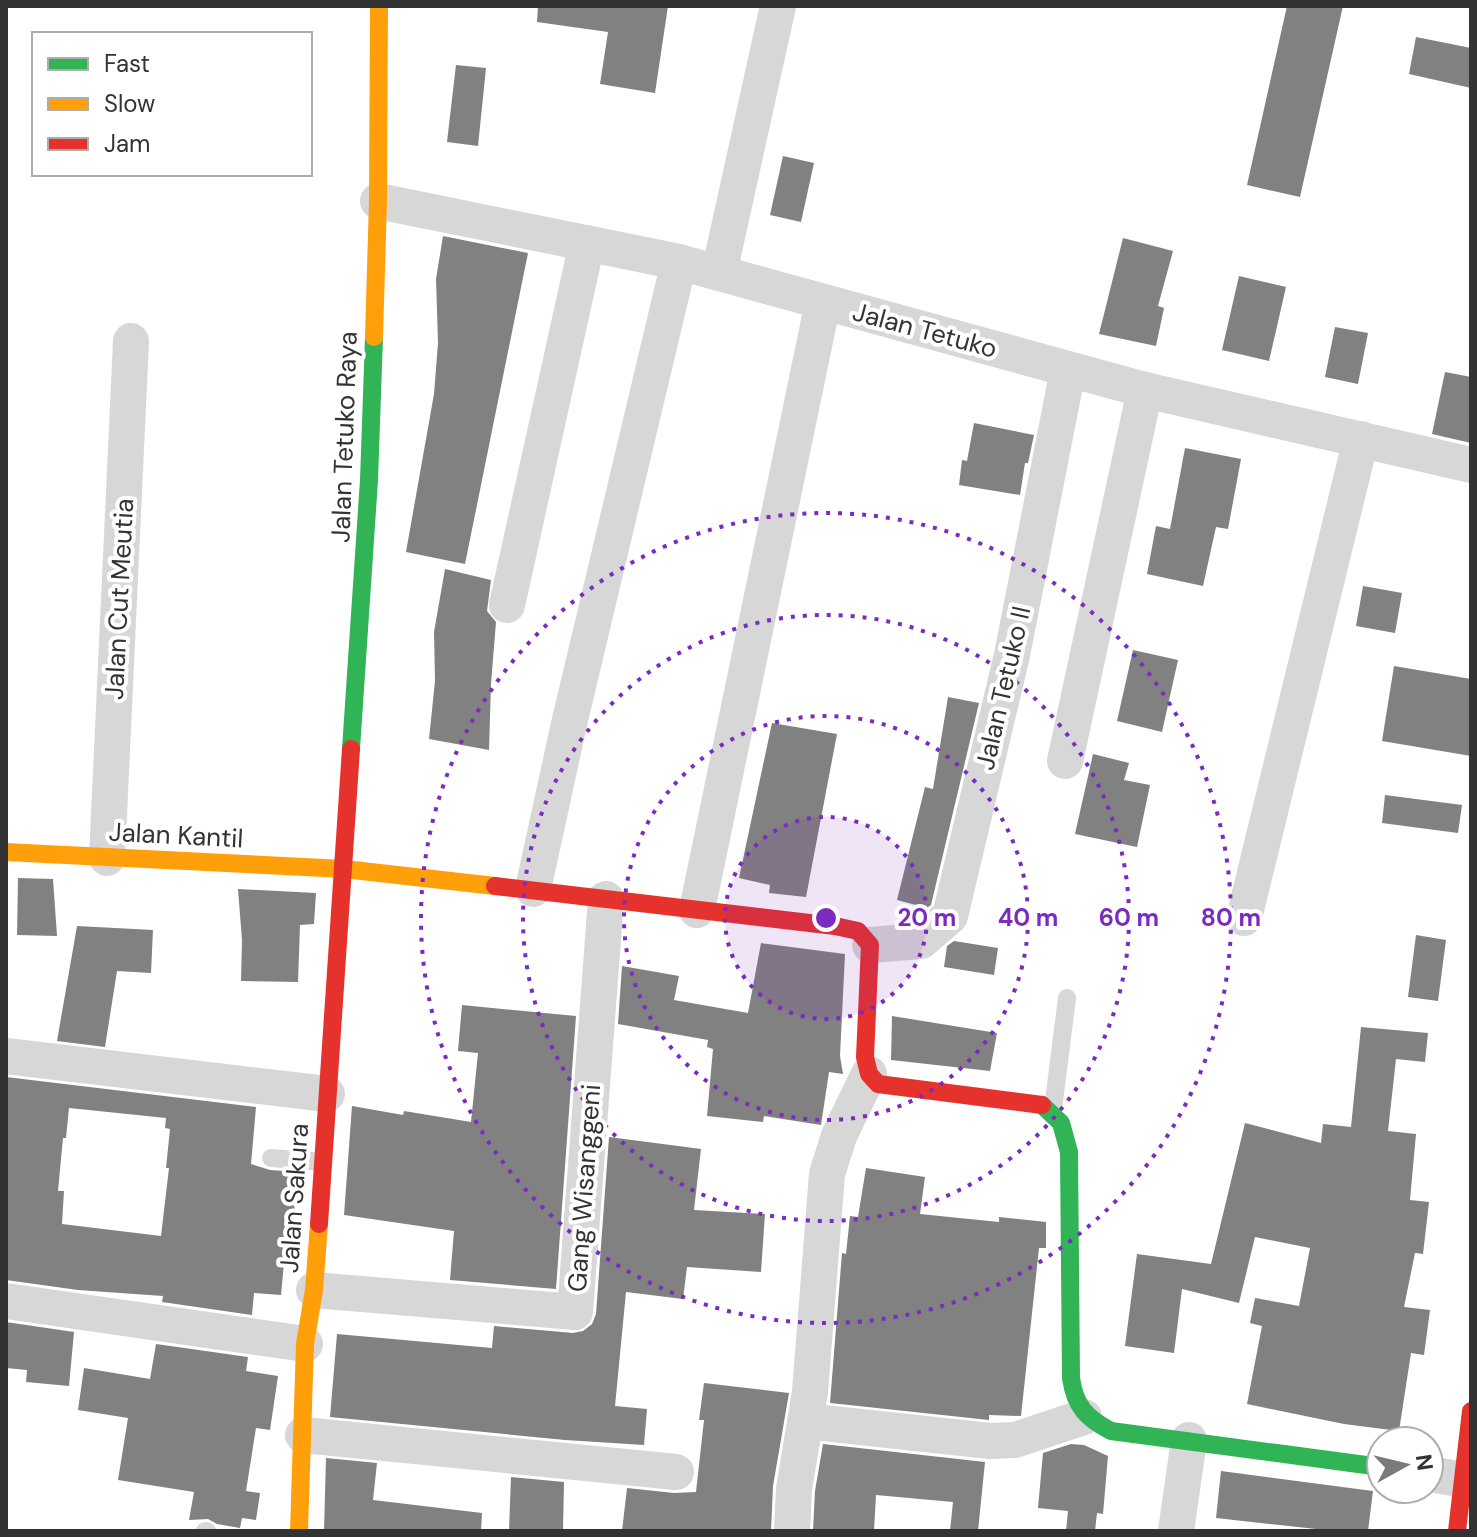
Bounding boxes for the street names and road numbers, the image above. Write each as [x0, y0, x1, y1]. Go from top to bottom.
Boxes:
street label: Jalan Tetuko [849, 294, 1001, 366]
street label: Jalan Tetuko Raya [323, 331, 365, 543]
street label: Jalan Cut Meutia [97, 497, 141, 701]
street label: Jalan Tetuko II [968, 603, 1038, 773]
street label: Jalan Kantil [108, 814, 244, 856]
street label: Gang Wisanggeni [560, 1083, 608, 1293]
street label: Jalan Sakura [272, 1122, 316, 1274]

